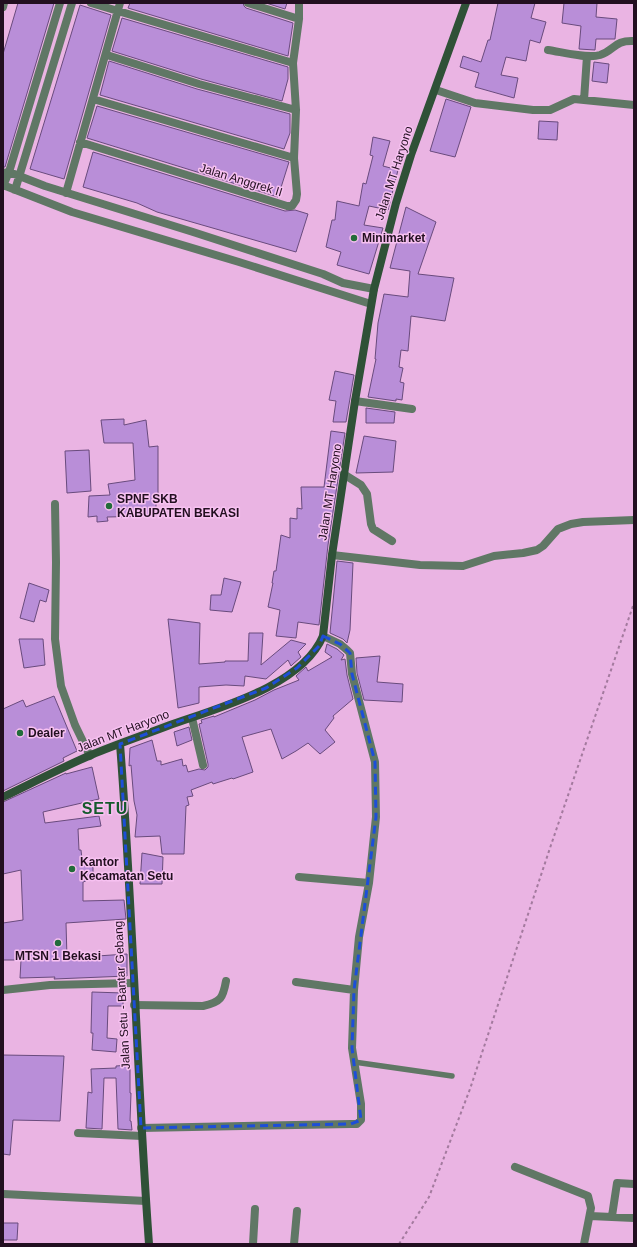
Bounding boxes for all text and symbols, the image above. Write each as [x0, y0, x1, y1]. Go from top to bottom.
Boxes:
street label: Jalan MT Haryono [372, 124, 416, 222]
street label: Jalan Anggrek II [198, 161, 284, 199]
place label: Minimarket [362, 231, 425, 245]
marker: Minimarket [349, 233, 359, 243]
street label: Jalan MT Haryono [315, 442, 345, 541]
place label: SPNF SKB KABUPATEN BEKASI [117, 492, 239, 520]
marker: SPNF SKB KABUPATEN BEKASI [104, 501, 114, 511]
street label: Jalan MT Haryono [75, 707, 171, 755]
place label: Dealer [28, 726, 65, 740]
marker: Dealer [15, 728, 25, 738]
district label: SETU [82, 800, 128, 817]
place label: Kantor Kecamatan Setu [80, 855, 173, 883]
marker: Kantor Kecamatan Setu [67, 864, 77, 874]
street label: Jalan Setu - Bantar Gebang [111, 920, 133, 1070]
marker: MTSN 1 Bekasi [53, 938, 63, 948]
place label: MTSN 1 Bekasi [15, 949, 101, 963]

